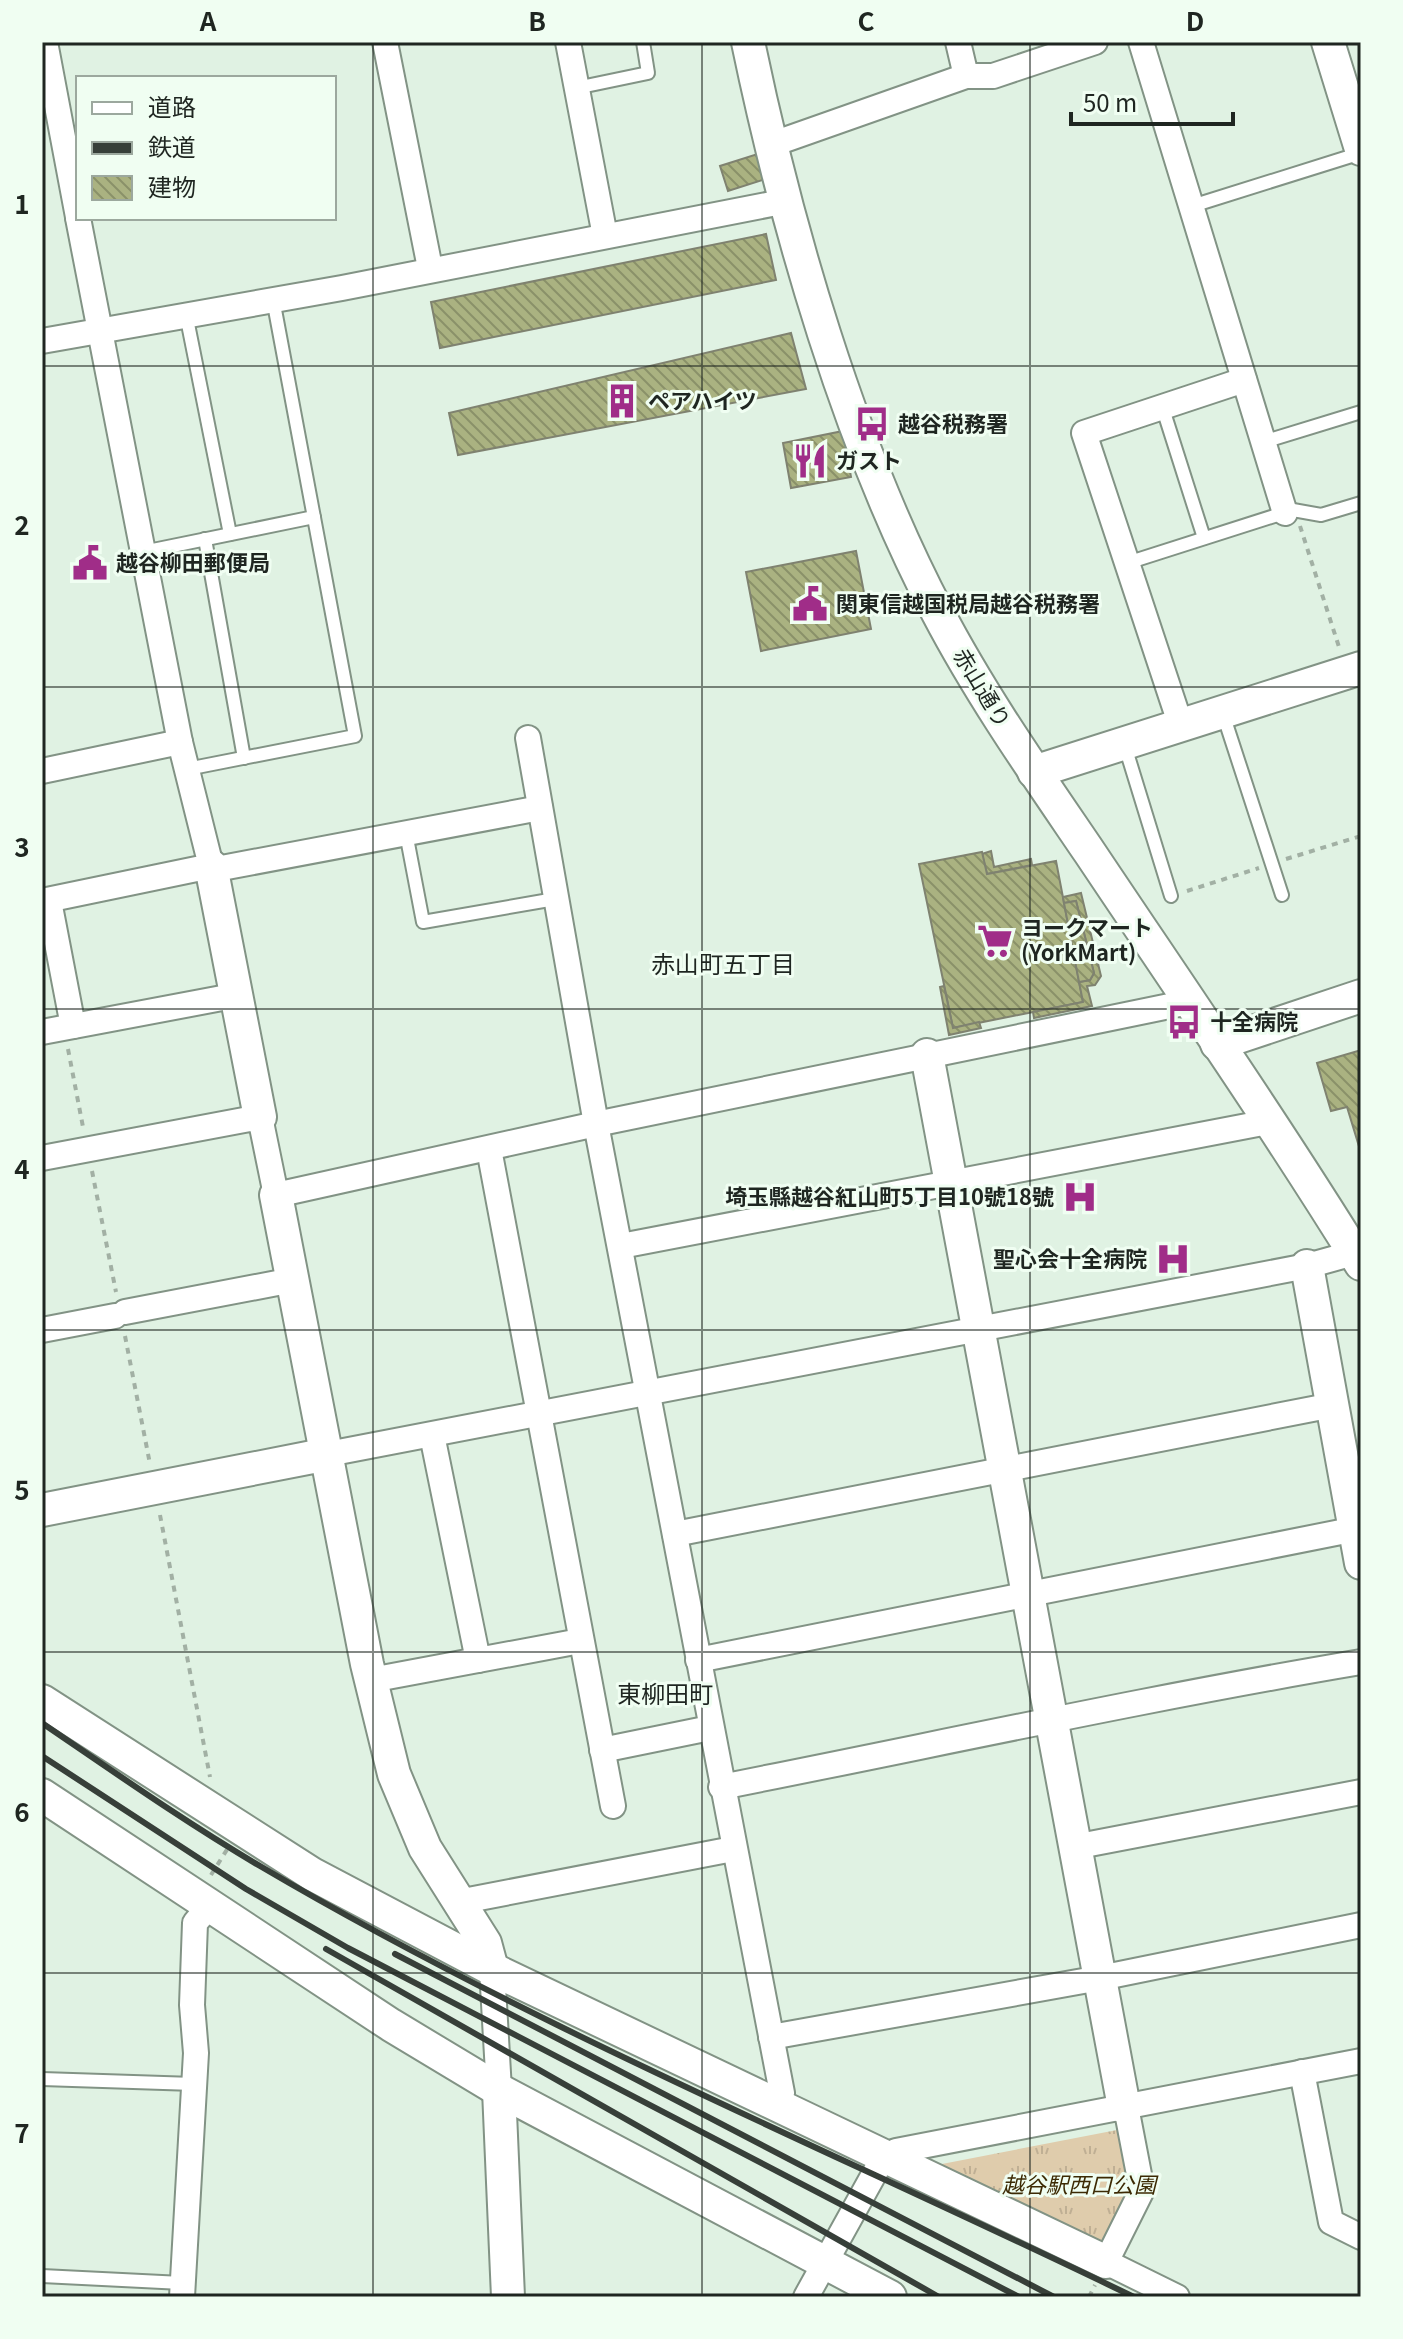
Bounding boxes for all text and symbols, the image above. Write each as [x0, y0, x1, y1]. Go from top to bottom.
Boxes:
text: A [199, 1, 217, 38]
text: B [528, 1, 546, 38]
text: C [857, 1, 875, 38]
text: D [1186, 1, 1204, 38]
legend [76, 76, 336, 220]
scale bar [1071, 76, 1233, 126]
text: 50 m [1083, 84, 1137, 119]
text: 道路 [148, 88, 196, 123]
text: 鉄道 [148, 128, 196, 163]
text: 建物 [148, 168, 196, 203]
text: 1 [14, 184, 30, 221]
building icon: ペアハイツ [603, 382, 641, 420]
place label: ペアハイツ [648, 383, 757, 415]
bus stop icon: 越谷税務署 [853, 405, 891, 443]
place label: 越谷税務署 [898, 406, 1008, 438]
restaurant icon: ガスト [791, 442, 829, 480]
place label: ガスト [836, 443, 902, 475]
text: 2 [14, 505, 30, 542]
public building icon: 越谷柳田郵便局 [71, 544, 109, 582]
place label: 越谷柳田郵便局 [116, 545, 270, 577]
public building icon: 関東信越国税局越谷税務署 [791, 585, 829, 623]
place label: 関東信越国税局越谷税務署 [836, 586, 1100, 618]
street label: 赤山通り [947, 641, 1020, 733]
text: 3 [14, 827, 30, 864]
place label: ヨークマート (YorkMart) [1021, 910, 1153, 967]
supermarket icon: ヨークマート (YorkMart) [976, 922, 1014, 960]
district label: 赤山町五丁目 [651, 945, 795, 980]
bus stop icon: 十全病院 [1165, 1003, 1203, 1041]
place label: 十全病院 [1210, 1004, 1298, 1036]
text: 4 [14, 1149, 30, 1186]
hospital icon: 埼玉縣越谷紅山町5丁目10號18號 [1061, 1178, 1099, 1216]
place label: 埼玉縣越谷紅山町5丁目10號18號 [725, 1179, 1054, 1211]
hospital icon: 聖心会十全病院 [1154, 1240, 1192, 1278]
place label: 聖心会十全病院 [993, 1241, 1147, 1273]
text: 5 [14, 1470, 30, 1507]
district label: 東柳田町 [617, 1675, 713, 1710]
text: 6 [14, 1792, 30, 1829]
text: 7 [14, 2113, 30, 2150]
park label: 越谷駅西口公園 [1002, 2167, 1159, 2199]

